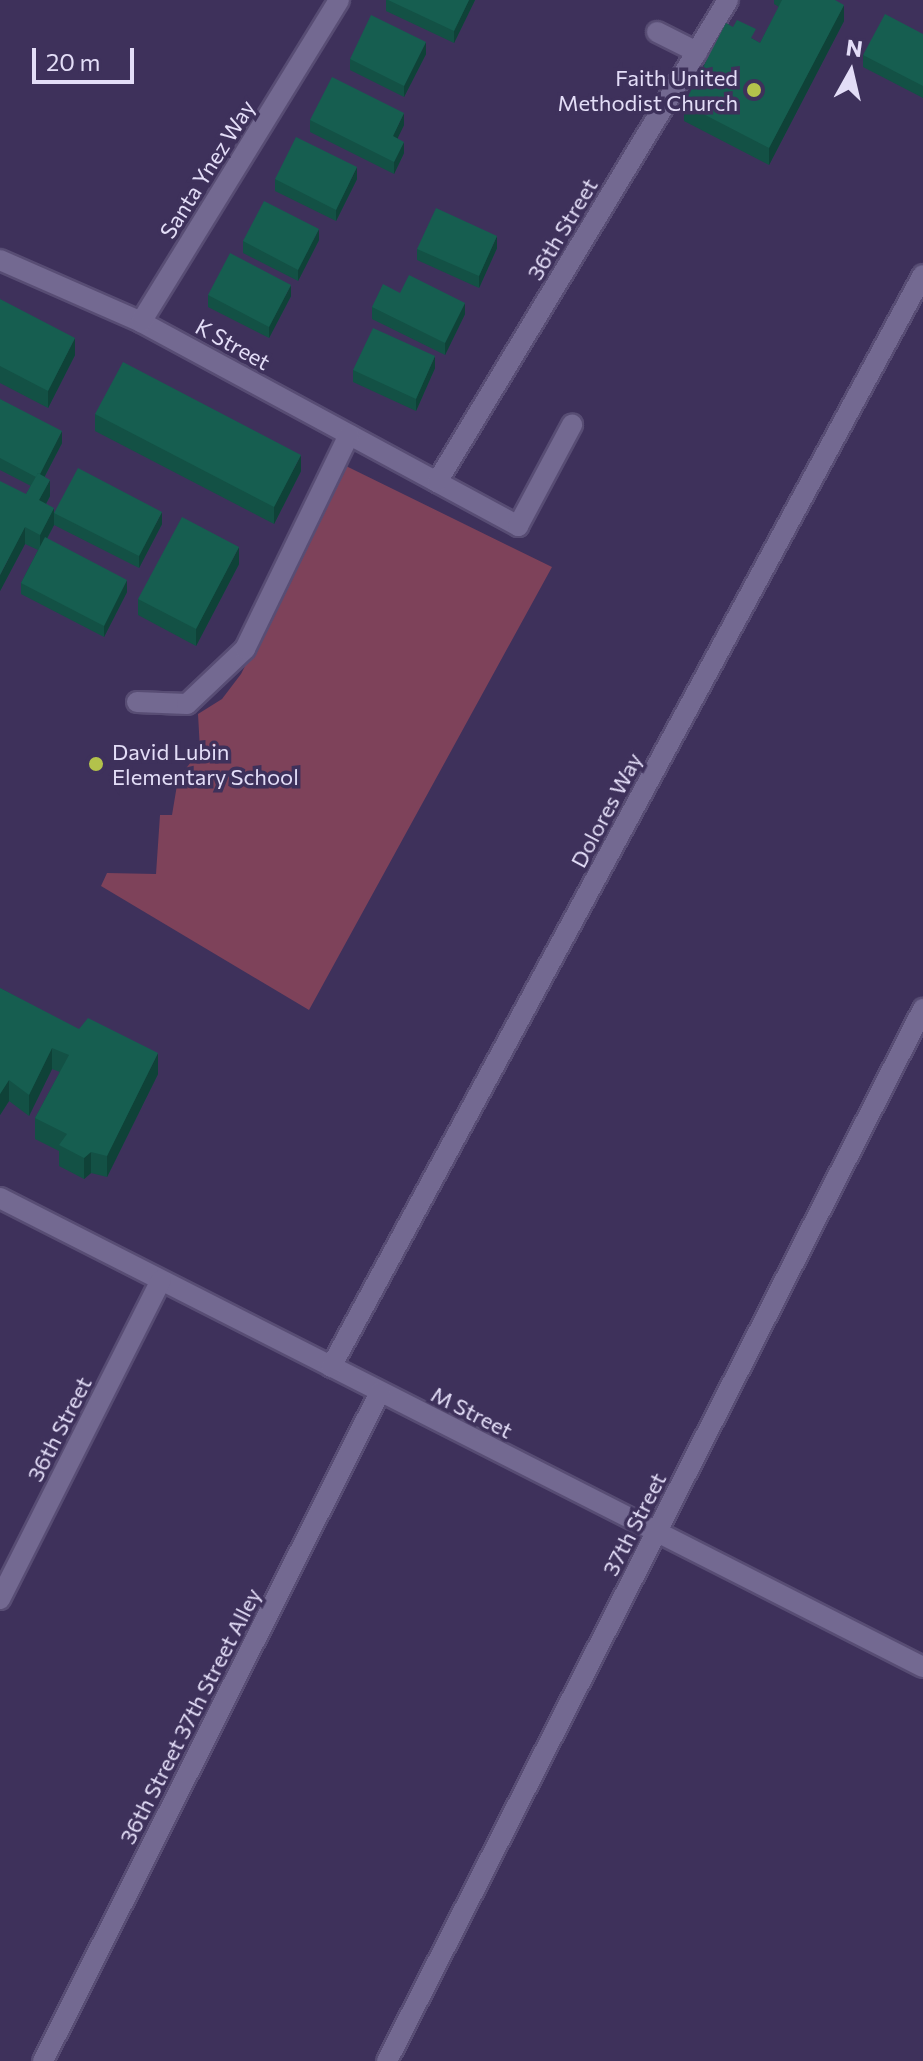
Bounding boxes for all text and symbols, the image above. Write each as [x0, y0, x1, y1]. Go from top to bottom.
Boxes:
scale bar [36, 32, 138, 82]
north arrow [811, 32, 891, 112]
text: N [844, 33, 864, 62]
text: 20 m [46, 47, 100, 76]
place label: Faith United Methodist Church [557, 64, 738, 116]
marker: Faith United Methodist Church [745, 81, 763, 99]
street label: Santa Ynez Way [154, 95, 260, 243]
street label: 36th Street [521, 173, 603, 285]
street label: K Street [191, 313, 275, 375]
place label: David Lubin Elementary School [112, 738, 299, 790]
street label: Dolores Way [565, 748, 647, 872]
marker: David Lubin Elementary School [87, 755, 105, 773]
street label: 36th Street [21, 1372, 97, 1486]
street label: M Street [427, 1380, 517, 1444]
street label: 37th Street [597, 1468, 671, 1580]
street label: 36th Street 37th Street Alley [114, 1584, 266, 1848]

